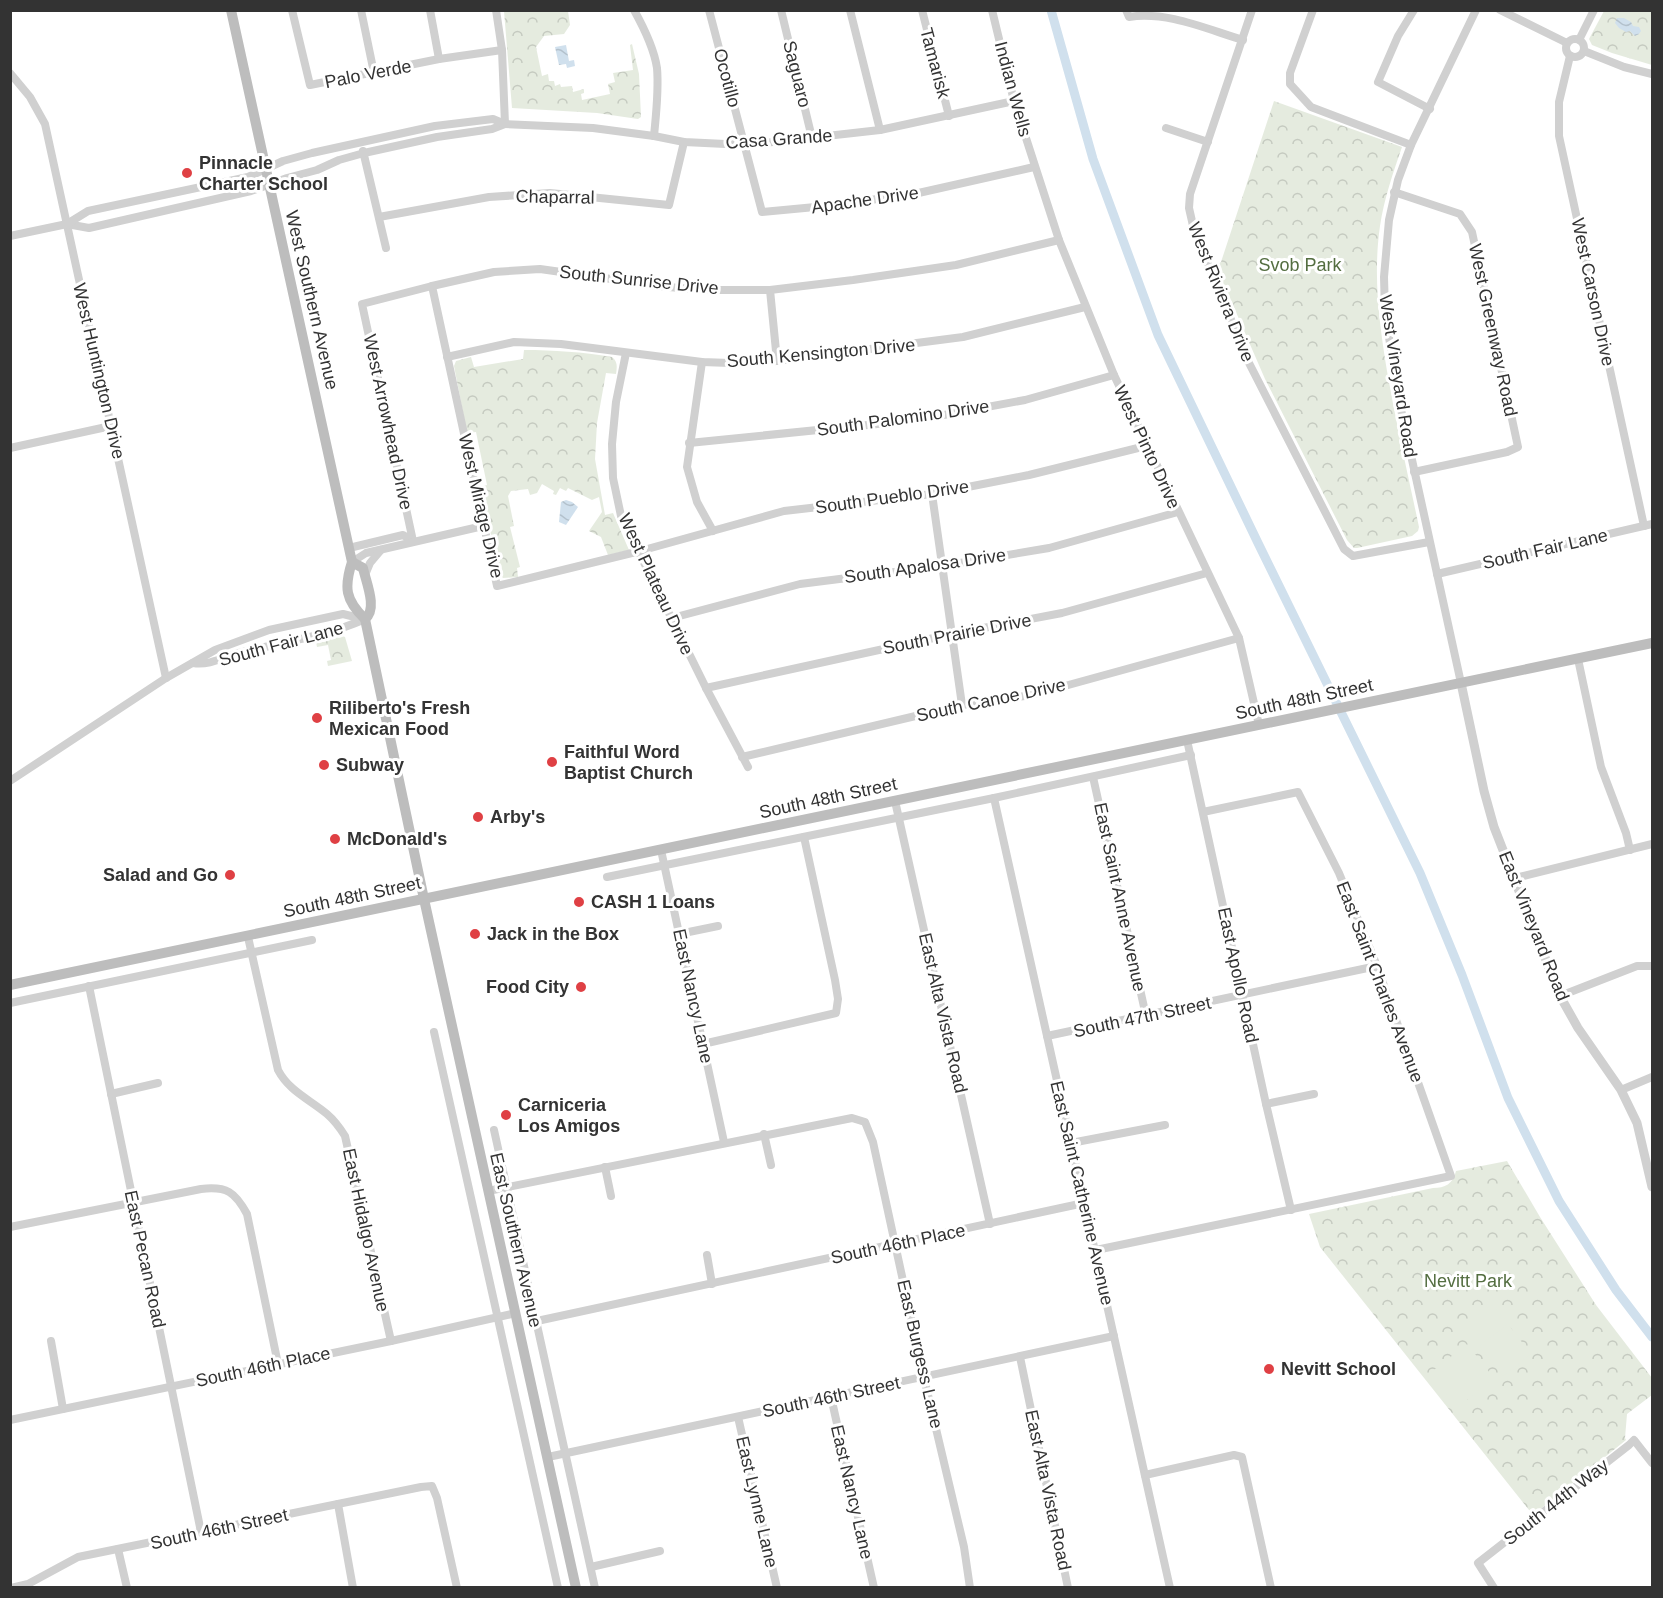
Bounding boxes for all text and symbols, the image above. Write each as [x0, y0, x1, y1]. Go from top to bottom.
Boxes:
street label: Tamarisk [916, 26, 954, 101]
street label: Saguaro [779, 39, 815, 109]
street label: Indian Wells [991, 39, 1035, 139]
street label: Ocotillo [710, 46, 744, 110]
street label: Palo Verde [323, 56, 413, 92]
street label: Casa Grande [725, 125, 833, 153]
place label: Pinnacle Charter School [199, 153, 328, 194]
marker: Pinnacle Charter School [180, 166, 194, 180]
street label: Apache Drive [810, 183, 920, 217]
street label: Chaparral [515, 186, 595, 208]
street label: West Southern Avenue [282, 208, 342, 392]
street label: West Carson Drive [1568, 216, 1618, 368]
street label: West Riviera Drive [1184, 219, 1258, 365]
street label: West Greenway Road [1465, 242, 1521, 418]
park label: Svob Park [1258, 255, 1343, 275]
street label: South Sunrise Drive [558, 262, 720, 298]
street label: West Huntington Drive [69, 281, 129, 461]
street label: West Vineyard Road [1375, 293, 1421, 459]
street label: West Arrowhead Drive [360, 333, 416, 511]
street label: South Kensington Drive [726, 335, 916, 371]
street label: West Pinto Drive [1110, 382, 1184, 512]
street label: South Palomino Drive [815, 396, 991, 440]
street label: West Mirage Drive [455, 432, 507, 580]
street label: South Pueblo Drive [814, 476, 970, 518]
street label: West Plateau Drive [614, 510, 698, 658]
street label: South Fair Lane [1480, 525, 1610, 573]
street label: South Apalosa Drive [843, 545, 1007, 587]
street label: South Prairie Drive [881, 610, 1033, 658]
street label: South Fair Lane [217, 618, 345, 670]
street label: South Canoe Drive [915, 674, 1067, 726]
street label: South 48th Street [1233, 675, 1375, 723]
place label: Riliberto's Fresh Mexican Food [329, 698, 470, 739]
marker: Riliberto's Fresh Mexican Food [310, 711, 324, 725]
place label: Faithful Word Baptist Church [564, 742, 693, 783]
place label: Subway [336, 755, 404, 775]
marker: Faithful Word Baptist Church [545, 755, 559, 769]
marker: Subway [317, 758, 331, 772]
street label: South 48th Street [757, 774, 899, 822]
street label: East Saint Anne Avenue [1090, 801, 1150, 993]
place label: Arby's [490, 807, 545, 827]
marker: Arby's [471, 810, 485, 824]
place label: McDonald's [347, 829, 447, 849]
marker: McDonald's [328, 832, 342, 846]
street label: East Vineyard Road [1495, 848, 1573, 1004]
place label: Salad and Go [103, 865, 218, 885]
marker: Salad and Go [223, 868, 237, 882]
street label: South 48th Street [281, 873, 423, 921]
street label: East Saint Charles Avenue [1332, 879, 1428, 1085]
place label: CASH 1 Loans [591, 892, 715, 912]
marker: CASH 1 Loans [572, 895, 586, 909]
street label: East Apollo Road [1214, 905, 1262, 1045]
place label: Jack in the Box [487, 924, 619, 944]
marker: Jack in the Box [468, 927, 482, 941]
street label: East Nancy Lane [669, 927, 717, 1065]
street label: East Alta Vista Road [915, 931, 971, 1095]
place label: Food City [486, 977, 569, 997]
marker: Food City [574, 980, 588, 994]
street label: South 47th Street [1071, 993, 1213, 1041]
street label: East Saint Catherine Avenue [1046, 1079, 1118, 1307]
place label: Carniceria Los Amigos [518, 1095, 620, 1136]
marker: Carniceria Los Amigos [499, 1108, 513, 1122]
street label: East Hidalgo Avenue [339, 1146, 393, 1314]
street label: East Southern Avenue [486, 1151, 546, 1329]
street label: East Pecan Road [121, 1188, 169, 1330]
street label: South 46th Place [829, 1220, 967, 1268]
park label: Nevitt Park [1424, 1271, 1513, 1291]
street label: East Burgess Lane [893, 1278, 947, 1430]
street label: South 46th Place [194, 1343, 332, 1391]
place label: Nevitt School [1281, 1359, 1396, 1379]
marker: Nevitt School [1262, 1362, 1276, 1376]
street label: South 46th Street [760, 1373, 902, 1421]
street label: East Alta Vista Road [1021, 1408, 1075, 1572]
street label: East Nancy Lane [827, 1423, 877, 1561]
street label: East Lynne Lane [732, 1434, 782, 1570]
street label: South 44th Way [1500, 1455, 1612, 1549]
street label: South 46th Street [148, 1505, 290, 1553]

